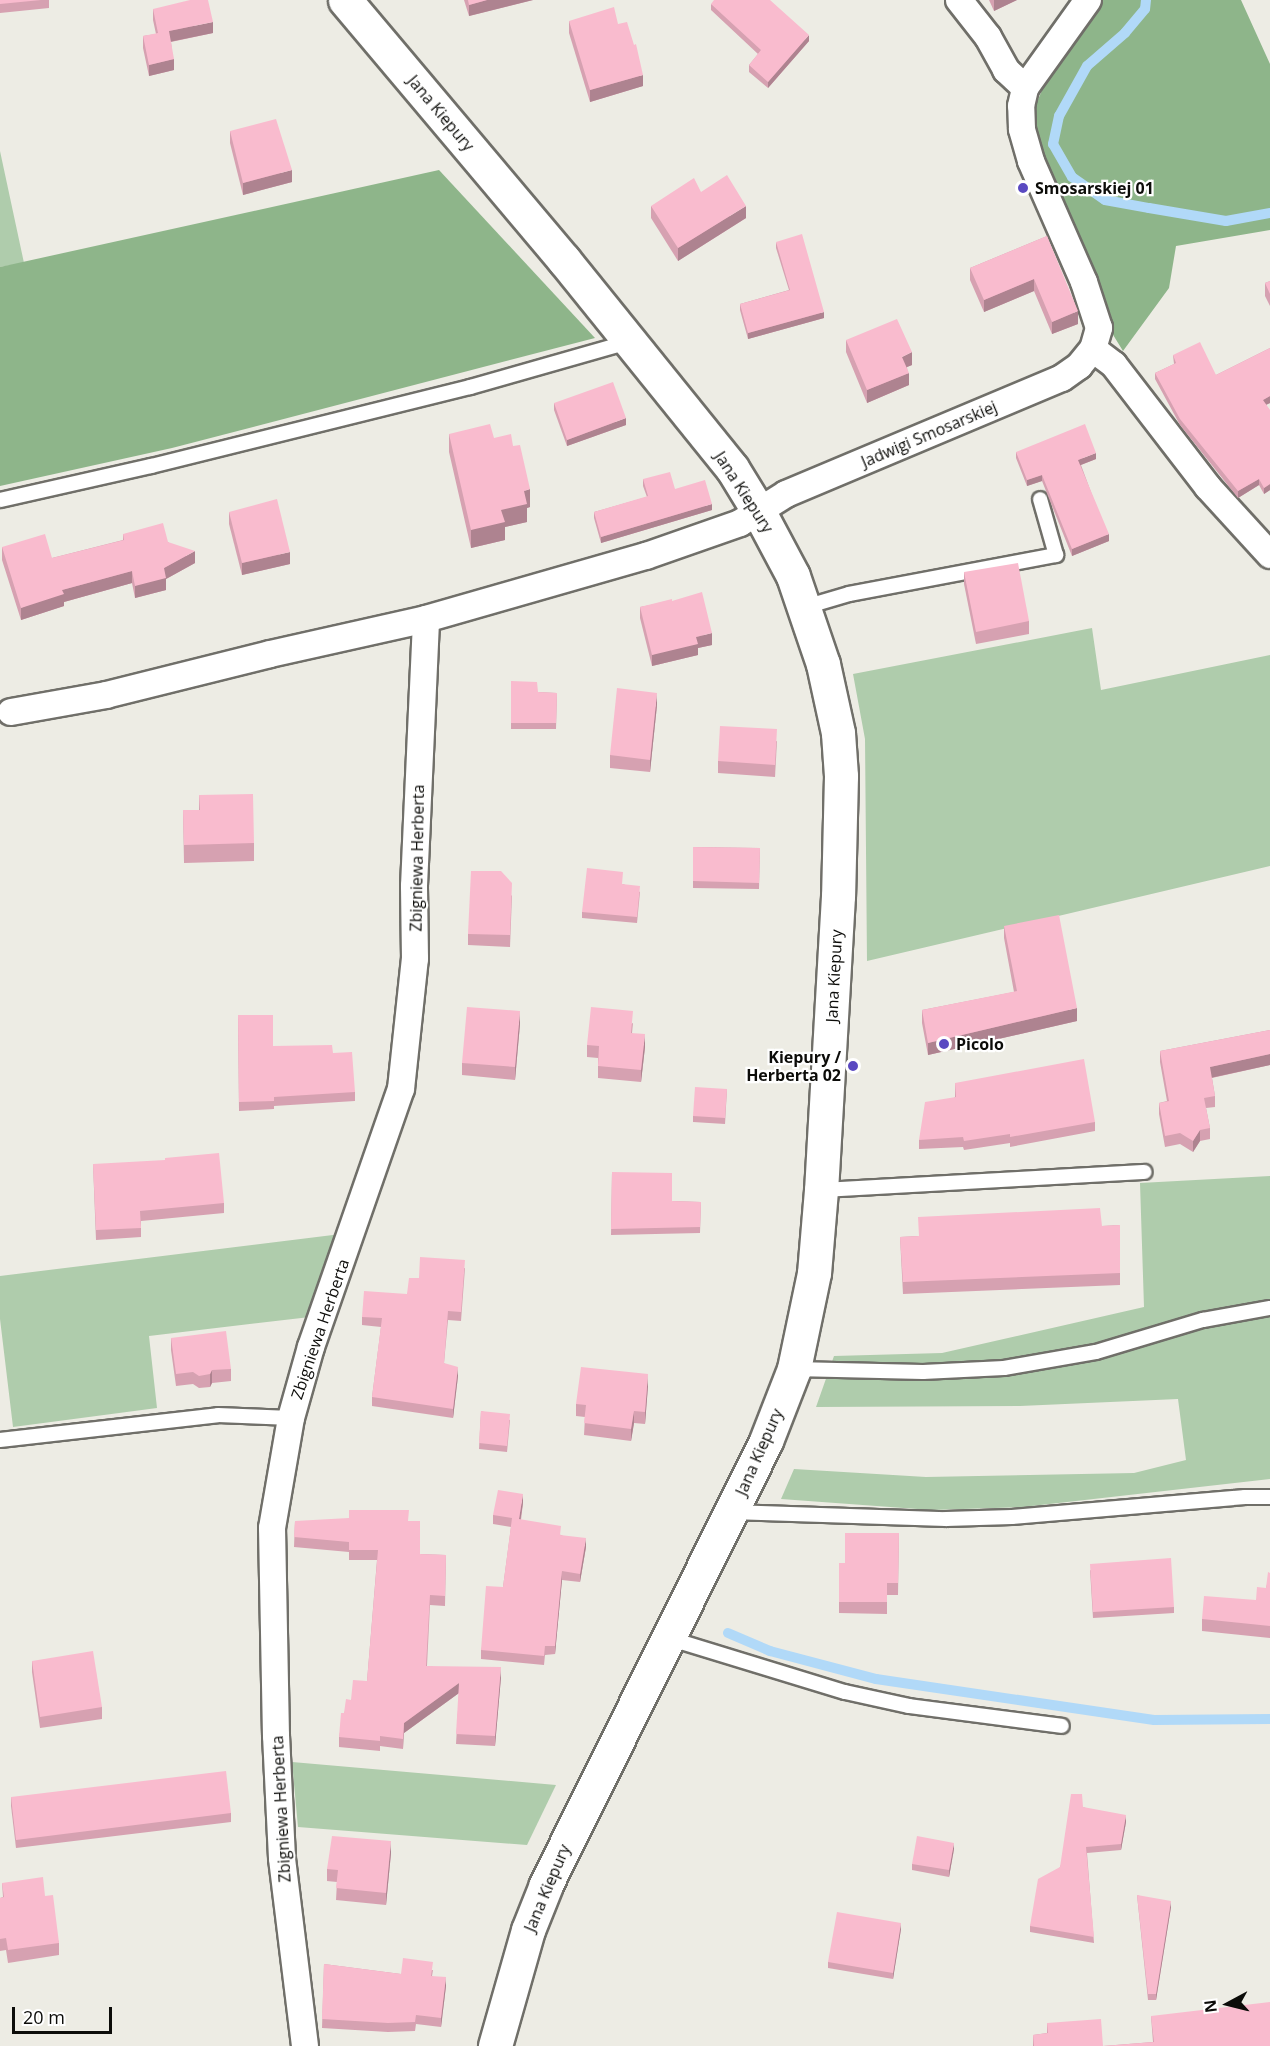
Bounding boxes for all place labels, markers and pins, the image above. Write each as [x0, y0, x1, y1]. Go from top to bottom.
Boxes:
place label: Smosarskiej 01 [1035, 178, 1154, 198]
marker: Smosarskiej 01 [1016, 181, 1030, 195]
place label: Picolo [956, 1034, 1004, 1054]
marker: Picolo [937, 1037, 951, 1051]
place label: Kiepury / Herberta 02 [746, 1047, 841, 1085]
marker: Kiepury / Herberta 02 [846, 1059, 860, 1073]

